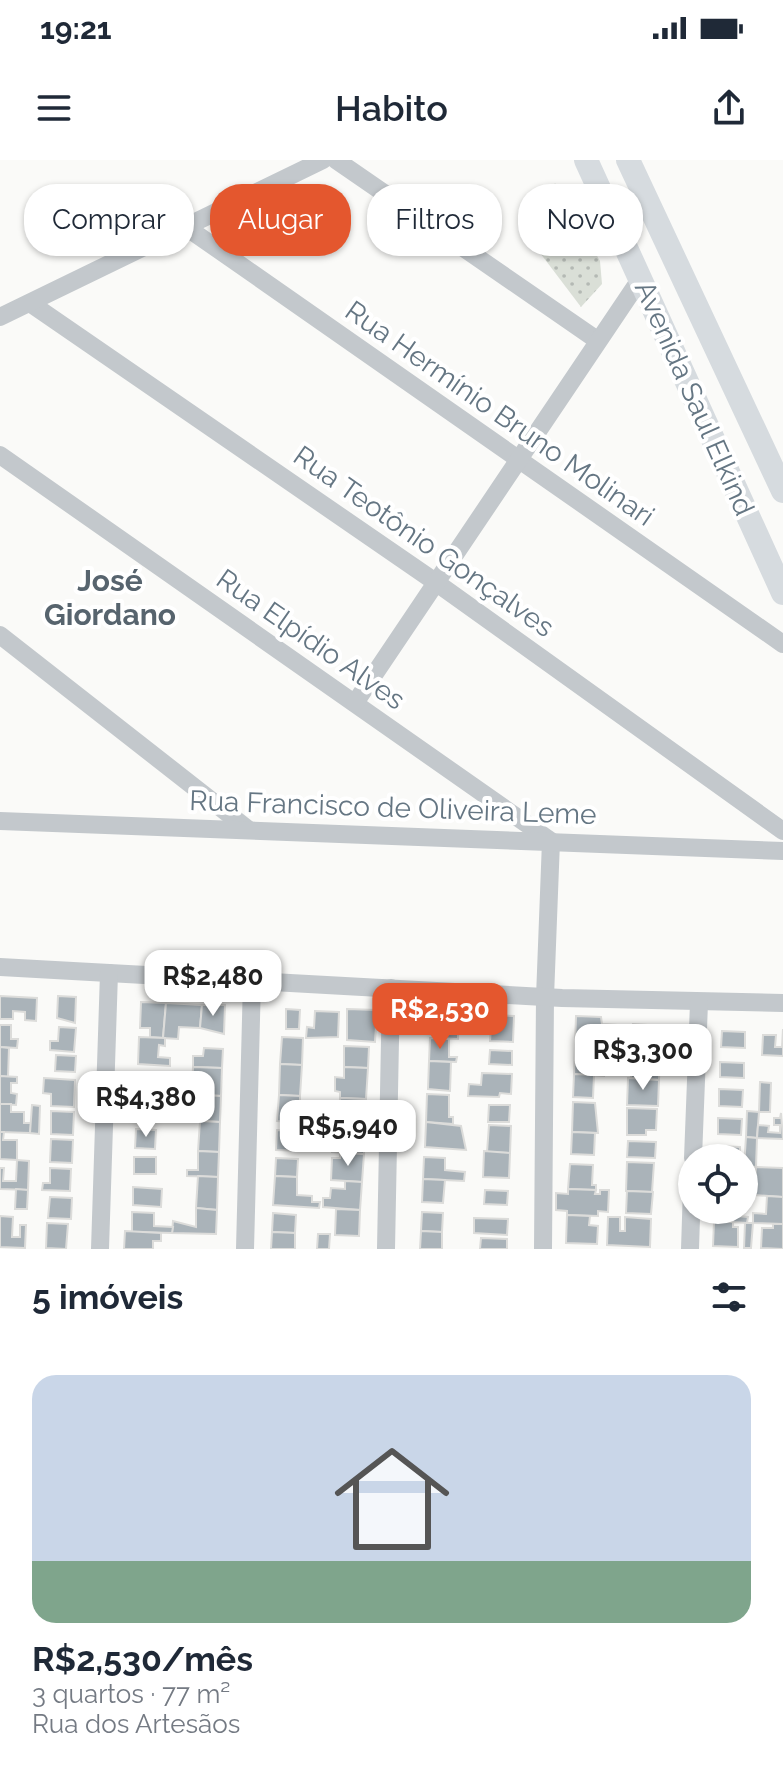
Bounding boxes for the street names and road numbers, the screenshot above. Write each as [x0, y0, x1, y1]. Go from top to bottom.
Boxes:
street label: Avenida Saul Elkind [628, 276, 761, 521]
street label: Rua Hermínio Bruno Molinari [339, 294, 660, 533]
street label: Rua Teotônio Gonçalves [287, 439, 560, 644]
street label: Rua Elpídio Alves [210, 562, 411, 717]
street label: Rua Francisco de Oliveira Leme [189, 784, 597, 831]

